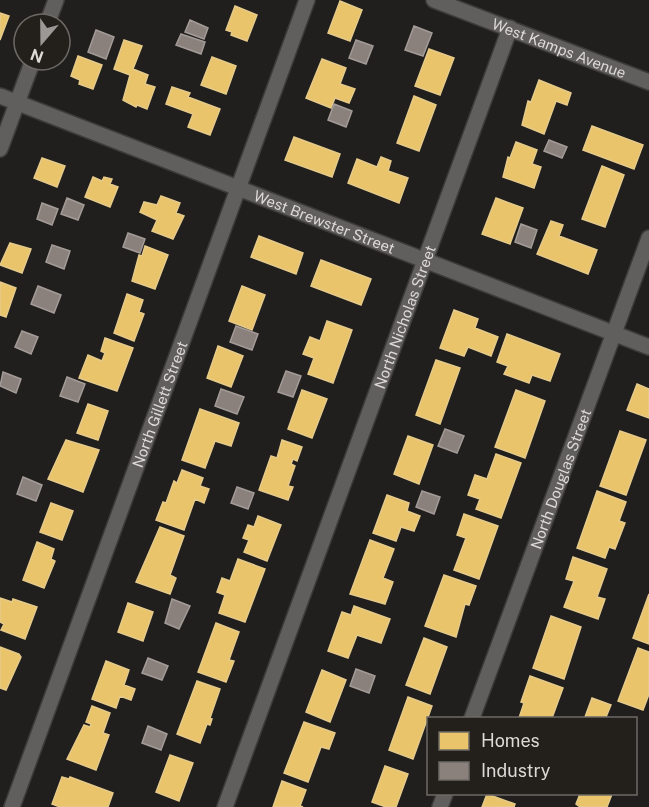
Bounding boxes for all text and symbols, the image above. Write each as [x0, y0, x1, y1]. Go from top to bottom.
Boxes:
north arrow [12, 12, 72, 72]
street label: West Kamps Avenue [490, 15, 629, 81]
text: N [28, 45, 46, 67]
street label: West Brewster Street [252, 187, 398, 257]
street label: North Nicholas Street [370, 243, 438, 391]
street label: North Gillett Street [128, 338, 190, 470]
street label: North Douglas Street [527, 406, 594, 551]
legend [427, 717, 637, 795]
text: Homes [481, 730, 540, 751]
text: Industry [481, 760, 551, 781]

